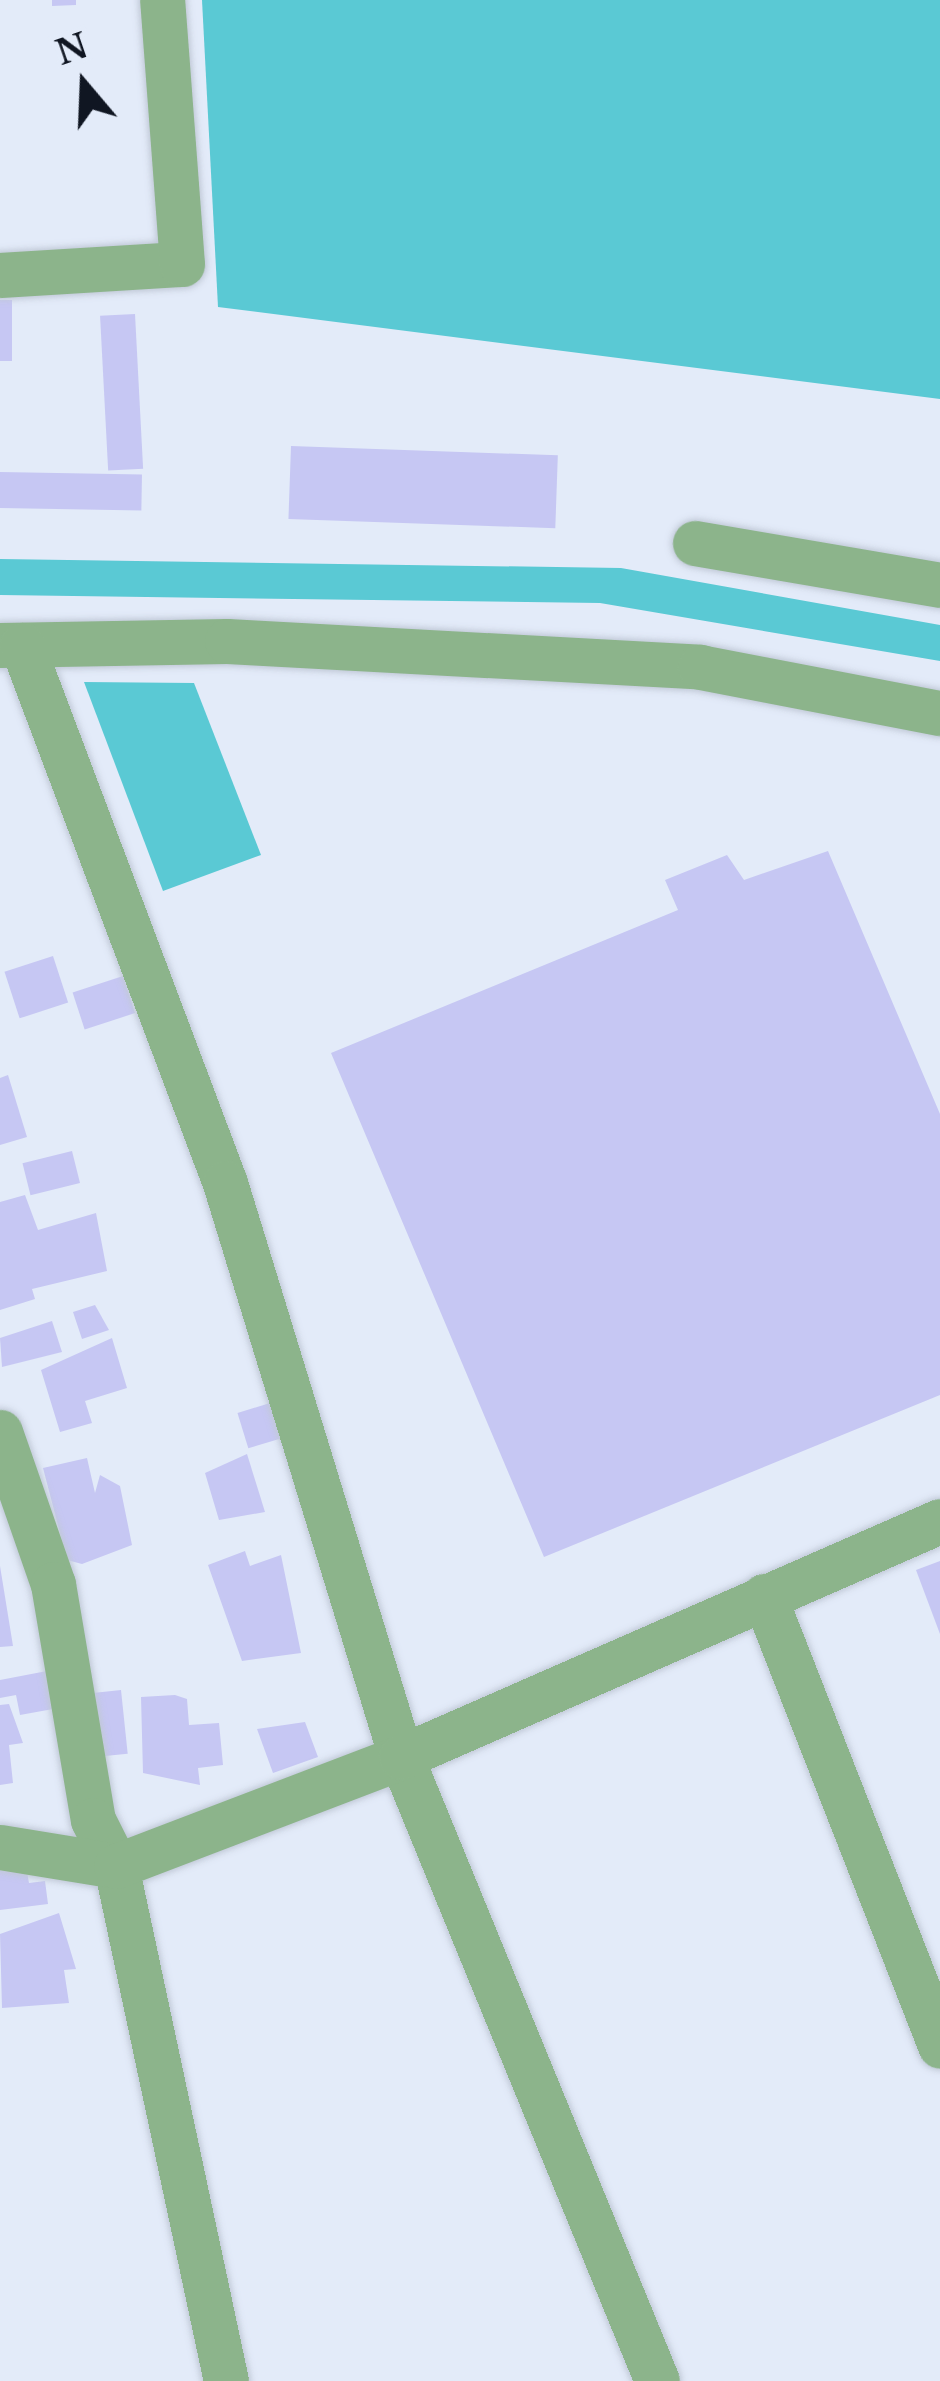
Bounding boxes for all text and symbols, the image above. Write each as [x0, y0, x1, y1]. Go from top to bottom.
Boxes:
north arrow [24, 24, 144, 144]
text: N [51, 25, 93, 74]

